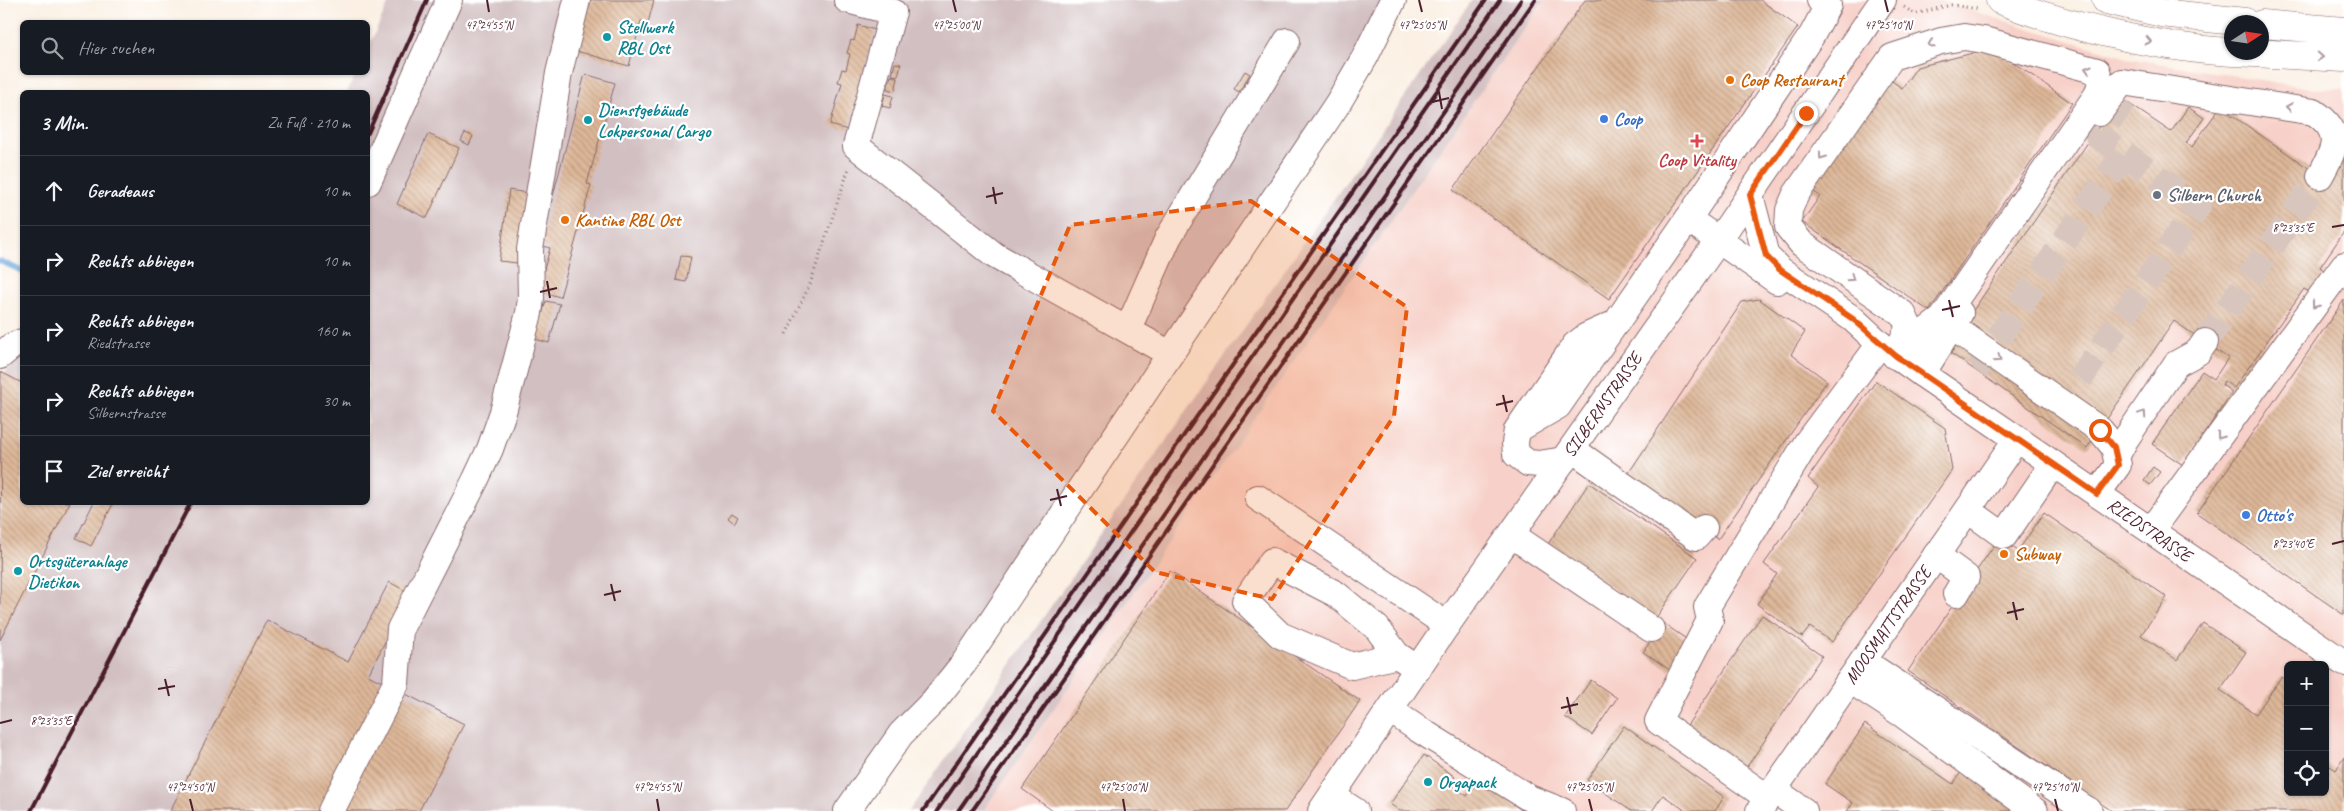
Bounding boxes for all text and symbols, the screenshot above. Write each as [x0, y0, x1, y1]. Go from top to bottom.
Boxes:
north arrow [2224, 15, 2269, 60]
place label: Stellwerk RBL Ost [617, 16, 675, 59]
text: 47°24'55"N [465, 17, 514, 33]
text: 47°25'00"N [932, 17, 981, 33]
text: 47°25'05"N [1398, 17, 1447, 33]
text: 47°25'10"N [1864, 17, 1913, 33]
search box [20, 20, 370, 75]
marker: Stellwerk RBL Ost [601, 31, 613, 43]
icon: search [38, 34, 66, 62]
one-way arrow [2143, 35, 2152, 46]
text: Hier suchen [78, 36, 154, 60]
one-way arrow [1927, 38, 1936, 48]
one-way arrow [2316, 51, 2324, 62]
one-way arrow [2085, 65, 2093, 75]
place label: Coop Restaurant [1740, 69, 1846, 91]
marker: Coop Restaurant [1724, 74, 1736, 86]
place label: Dienstgebäude Lokpersonal Cargo [598, 99, 712, 142]
route end [1795, 102, 1818, 125]
one-way arrow [2285, 102, 2294, 112]
place label: Coop [1614, 108, 1644, 130]
text: 3 Min. [40, 110, 88, 136]
text: Zu Fuß · 210 m [267, 113, 350, 133]
marker: Coop [1598, 113, 1610, 125]
marker: Dienstgebäude Lokpersonal Cargo [582, 114, 594, 126]
marker: Coop Vitality [1691, 135, 1703, 147]
place label: Coop Vitality [1658, 149, 1738, 171]
one-way arrow [1819, 150, 1828, 160]
icon: ahead [40, 177, 68, 205]
text: Geradeaus [87, 179, 154, 203]
text: 10 m [323, 181, 350, 201]
place label: Silbern Church [2167, 184, 2262, 206]
marker: Silbern Church [2151, 189, 2163, 201]
place label: Kantine RBL Ost [575, 209, 682, 231]
marker: Kantine RBL Ost [559, 214, 571, 226]
text: 8°23'35"E [2273, 220, 2315, 236]
icon: right [40, 247, 68, 275]
text: Rechts abbiegen [87, 249, 193, 273]
text: 10 m [323, 251, 350, 271]
one-way arrow [1846, 272, 1855, 281]
one-way arrow [2312, 299, 2321, 309]
text: Rechts abbiegen [87, 309, 193, 333]
icon: right [40, 317, 68, 345]
text: 160 m [316, 321, 350, 341]
text: Riedstrasse [87, 333, 149, 353]
street label: SILBERNSTRASSE [1558, 346, 1648, 461]
one-way arrow [1992, 353, 2002, 362]
text: Rechts abbiegen [87, 379, 193, 403]
icon: right [40, 387, 68, 415]
text: 30 m [323, 391, 350, 411]
text: Silbernstrasse [87, 403, 165, 423]
one-way arrow [2137, 410, 2146, 420]
route start [2089, 419, 2112, 442]
one-way arrow [2217, 430, 2225, 439]
icon: arrive [40, 457, 68, 485]
text: Ziel erreicht [87, 459, 167, 483]
street label: RIEDSTRASSE [2103, 493, 2198, 568]
place label: Otto's [2256, 504, 2294, 526]
marker: Otto's [2240, 509, 2252, 521]
text: 8°23'40"E [2273, 536, 2315, 552]
place label: Subway [2014, 543, 2062, 565]
marker: Subway [1998, 548, 2010, 560]
place label: Ortsgüteranlage Dietikon [28, 550, 128, 593]
street label: MOOSMATTSTRASSE [1840, 561, 1937, 688]
marker: Ortsgüteranlage Dietikon [12, 565, 24, 577]
map controls [2284, 661, 2329, 796]
button: + [2284, 661, 2329, 706]
button: − [2284, 706, 2329, 751]
text: 8°23'35"E [31, 713, 73, 729]
button: locate [2284, 751, 2329, 796]
place label: Orgapack [1438, 771, 1498, 793]
marker: Orgapack [1422, 776, 1434, 788]
text: 47°24'50"N [166, 779, 215, 795]
text: 47°24'55"N [633, 779, 682, 795]
text: 47°25'00"N [1099, 779, 1148, 795]
text: 47°25'05"N [1565, 779, 1614, 795]
text: 47°25'10"N [2031, 779, 2080, 795]

